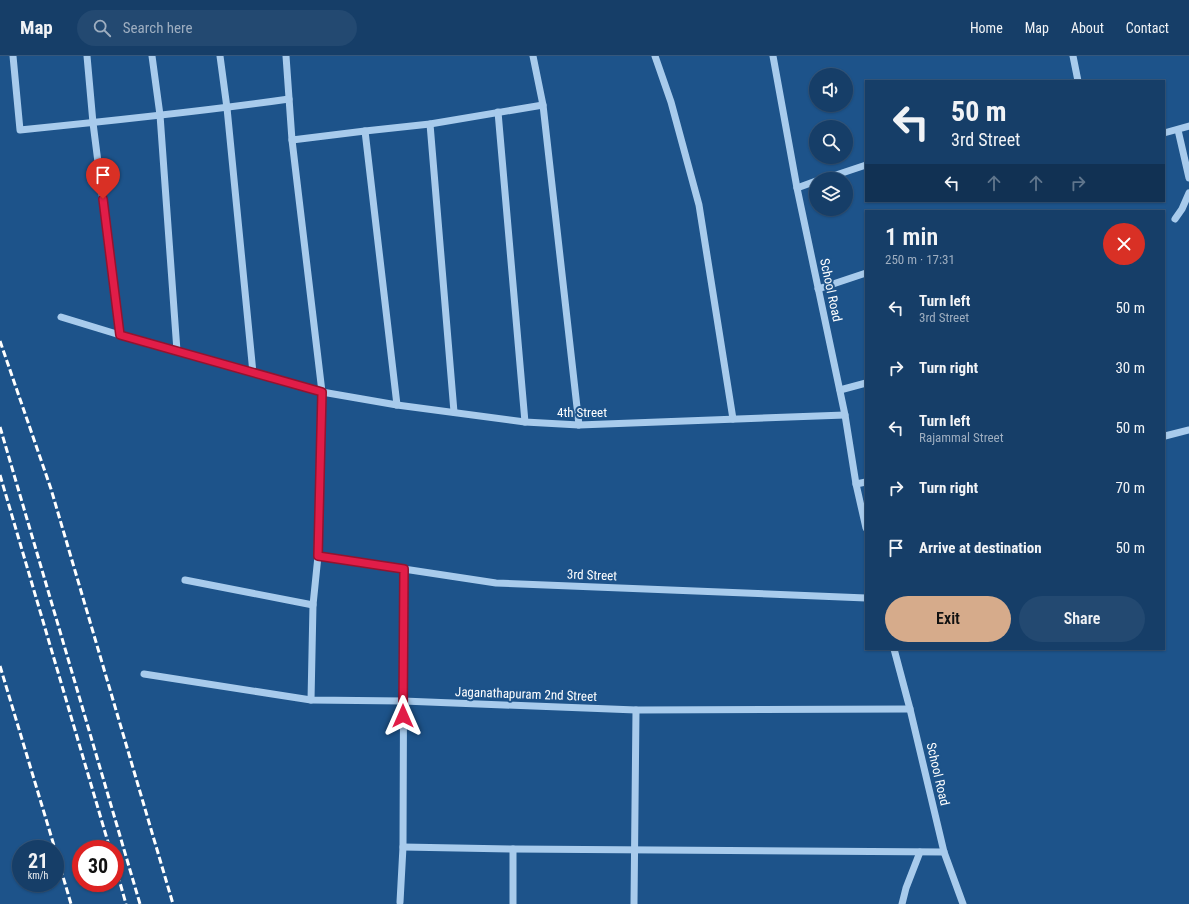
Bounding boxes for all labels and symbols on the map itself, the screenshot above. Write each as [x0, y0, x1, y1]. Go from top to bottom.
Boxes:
pin [86, 158, 120, 199]
street label: School Road [817, 257, 845, 323]
street label: 4th Street [557, 405, 607, 420]
street label: 3rd Street [567, 567, 617, 583]
street label: Jaganathapuram 2nd Street [455, 684, 597, 704]
position arrow [382, 695, 424, 737]
street label: School Road [923, 741, 953, 807]
speed limit sign: 30 [72, 840, 124, 892]

